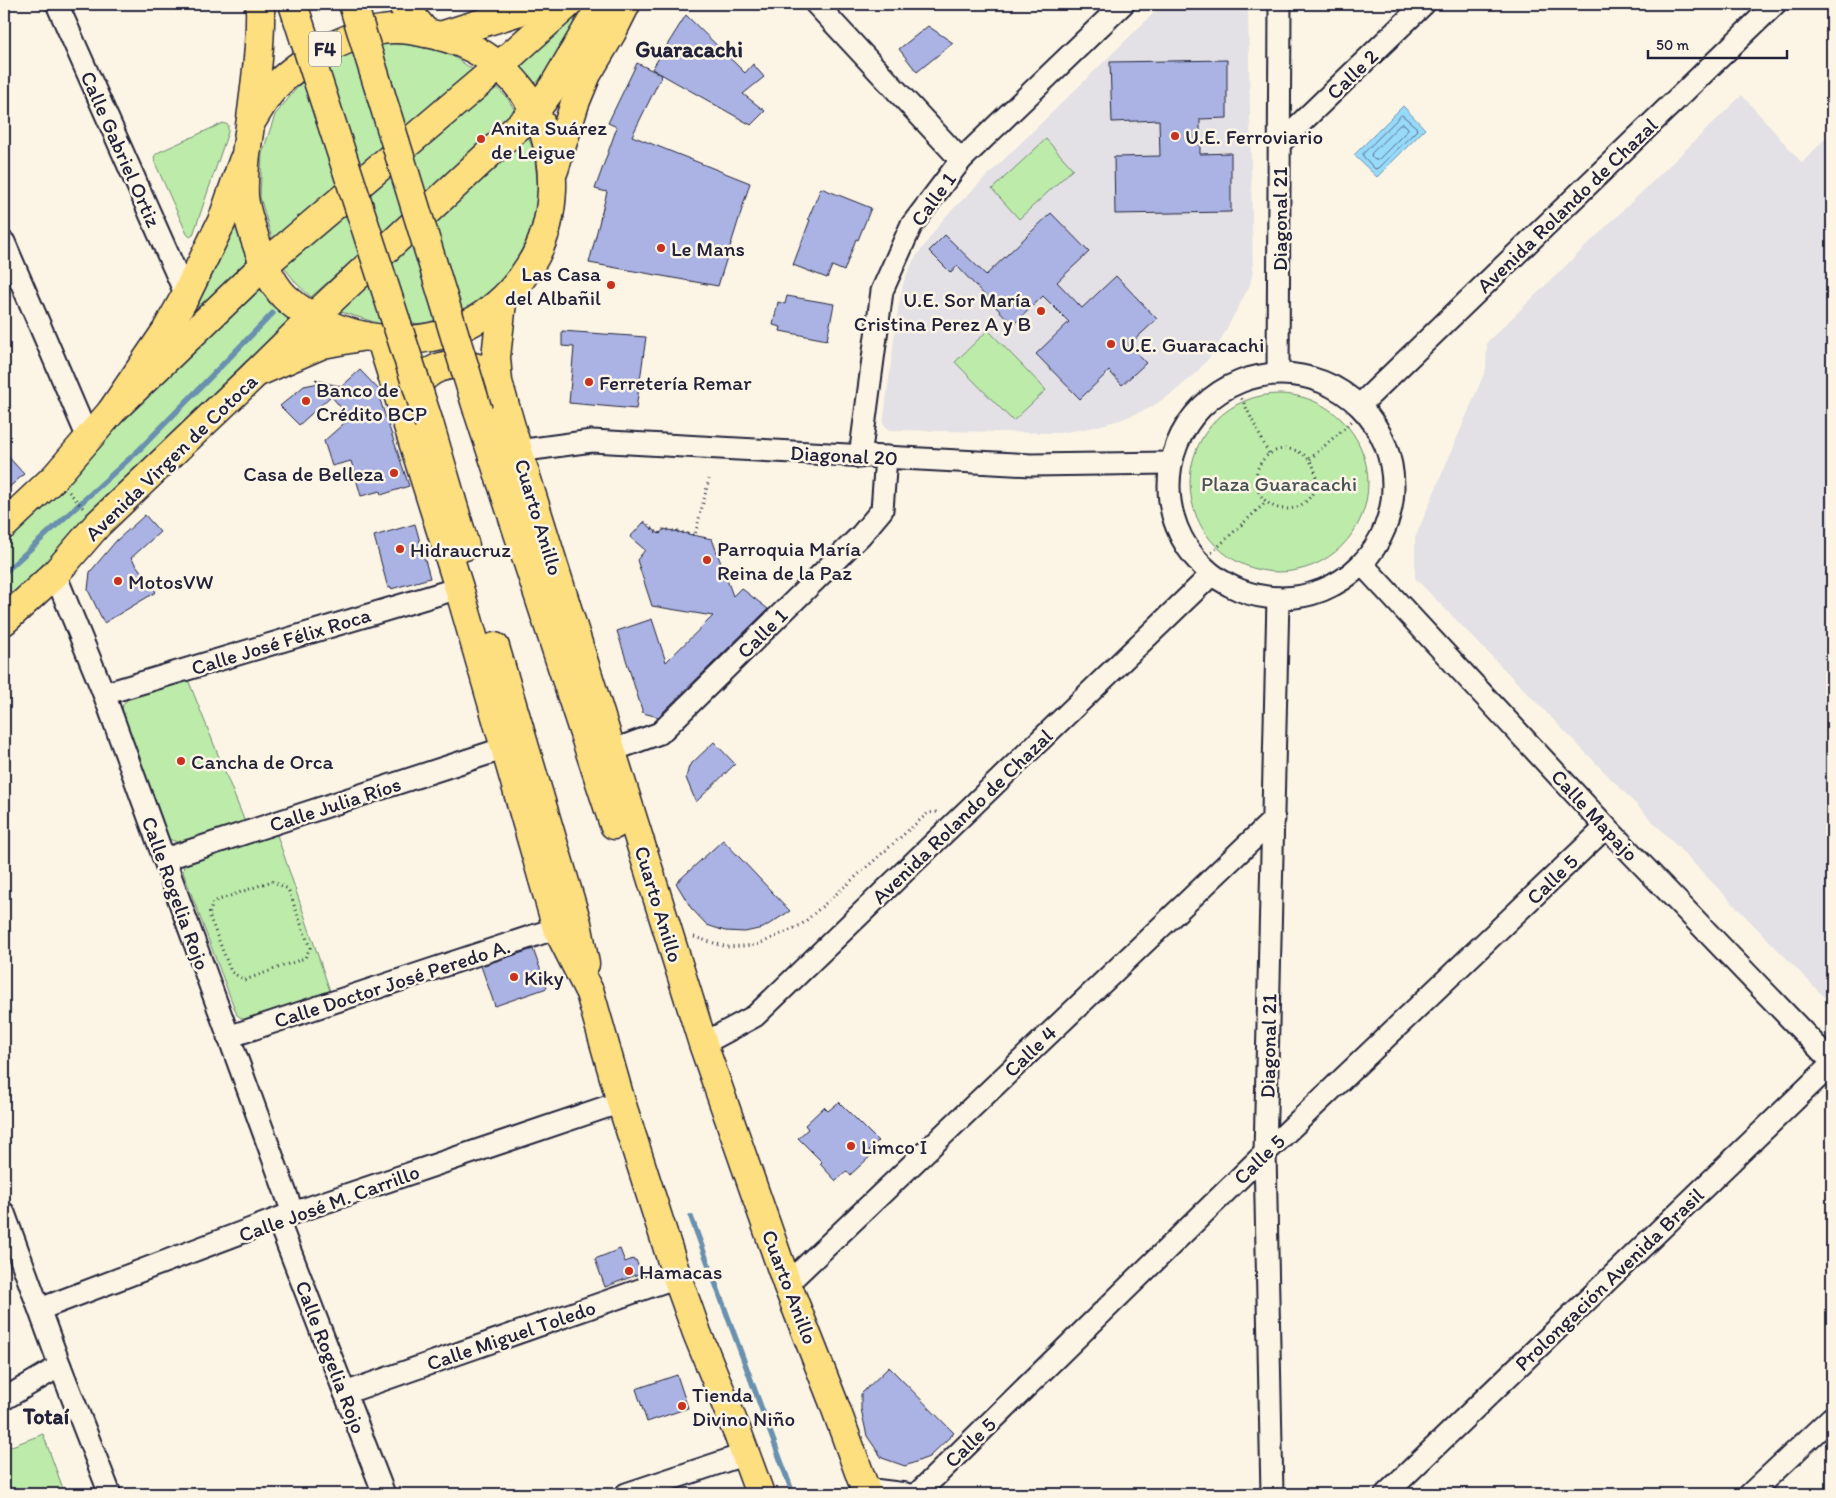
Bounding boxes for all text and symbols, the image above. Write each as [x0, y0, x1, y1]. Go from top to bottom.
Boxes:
scale bar [1648, 28, 1787, 60]
road number: F4 [309, 32, 341, 66]
district label: Guaracachi [635, 36, 743, 63]
text: 50 m [1656, 36, 1689, 54]
street label: Calle 2 [1321, 43, 1383, 105]
street label: Calle Gabriel Ortiz [75, 67, 167, 231]
street label: Avenida Rolando de Chazal [1471, 112, 1663, 298]
place label: Anita Suárez de Leigue [491, 115, 607, 164]
place label: U.E. Ferroviario [1185, 124, 1323, 149]
marker: U.E. Ferroviario [1169, 130, 1181, 142]
marker: Anita Suárez de Leigue [475, 133, 487, 145]
street label: Diagonal 21 [1267, 166, 1292, 271]
street label: Calle 1 [905, 167, 961, 231]
place label: Le Mans [671, 236, 745, 261]
marker: Le Mans [655, 242, 667, 254]
place label: Las Casa del Albañil [505, 261, 601, 310]
marker: Las Casa del Albañil [605, 279, 617, 291]
place label: U.E. Sor María Cristina Perez A y B [854, 287, 1031, 336]
marker: U.E. Sor María Cristina Perez A y B [1035, 305, 1047, 317]
place label: U.E. Guaracachi [1121, 332, 1264, 357]
marker: U.E. Guaracachi [1105, 338, 1117, 350]
street label: Avenida Virgen de Cotoca [80, 368, 262, 546]
place label: Ferretería Remar [599, 370, 752, 395]
marker: Ferretería Remar [583, 376, 595, 388]
place label: Banco de Crédito BCP [316, 377, 427, 426]
marker: Banco de Crédito BCP [300, 395, 312, 407]
street label: Diagonal 20 [789, 440, 899, 470]
street label: Cuarto Anillo [509, 456, 569, 578]
place label: Casa de Belleza [243, 461, 384, 486]
marker: Casa de Belleza [388, 467, 400, 479]
park label: Plaza Guaracachi [1201, 471, 1357, 496]
place label: Parroquia María Reina de la Paz [717, 536, 861, 585]
place label: Hidraucruz [410, 537, 511, 562]
marker: Hidraucruz [394, 543, 406, 555]
marker: Parroquia María Reina de la Paz [701, 554, 713, 566]
place label: MotosVW [128, 569, 213, 594]
marker: MotosVW [112, 575, 124, 587]
street label: Calle José Félix Roca [188, 602, 374, 680]
street label: Calle 1 [732, 602, 793, 663]
street label: Avenida Rolando de Chazal [866, 723, 1058, 909]
place label: Cancha de Orca [191, 749, 334, 774]
marker: Cancha de Orca [175, 755, 187, 767]
street label: Calle Mapajo [1546, 764, 1644, 866]
street label: Calle Julia Ríos [266, 771, 404, 837]
street label: Calle Rogelia Rojo [137, 813, 215, 973]
street label: Cuarto Anillo [629, 843, 689, 965]
street label: Calle 5 [1521, 848, 1583, 910]
street label: Calle Doctor José Peredo A. [271, 933, 513, 1033]
place label: Kiky [524, 965, 564, 990]
marker: Kiky [508, 971, 520, 983]
street label: Diagonal 21 [1255, 993, 1281, 1099]
street label: Calle 4 [998, 1020, 1062, 1082]
street label: Calle 5 [1228, 1128, 1290, 1190]
place label: Limco I [861, 1134, 927, 1159]
marker: Limco I [845, 1140, 857, 1152]
street label: Calle José M. Carrillo [235, 1159, 423, 1247]
street label: Prolongación Avenida Brasil [1509, 1182, 1709, 1376]
street label: Cuarto Anillo [757, 1226, 823, 1348]
place label: Hamacas [639, 1259, 722, 1284]
marker: Hamacas [623, 1265, 635, 1277]
street label: Calle Rogelia Rojo [290, 1277, 372, 1437]
street label: Calle Miguel Toledo [423, 1294, 599, 1376]
place label: Tienda Divino Niño [692, 1382, 795, 1431]
marker: Tienda Divino Niño [676, 1400, 688, 1412]
district label: Totaí [22, 1403, 69, 1430]
street label: Calle 5 [939, 1411, 1001, 1473]

